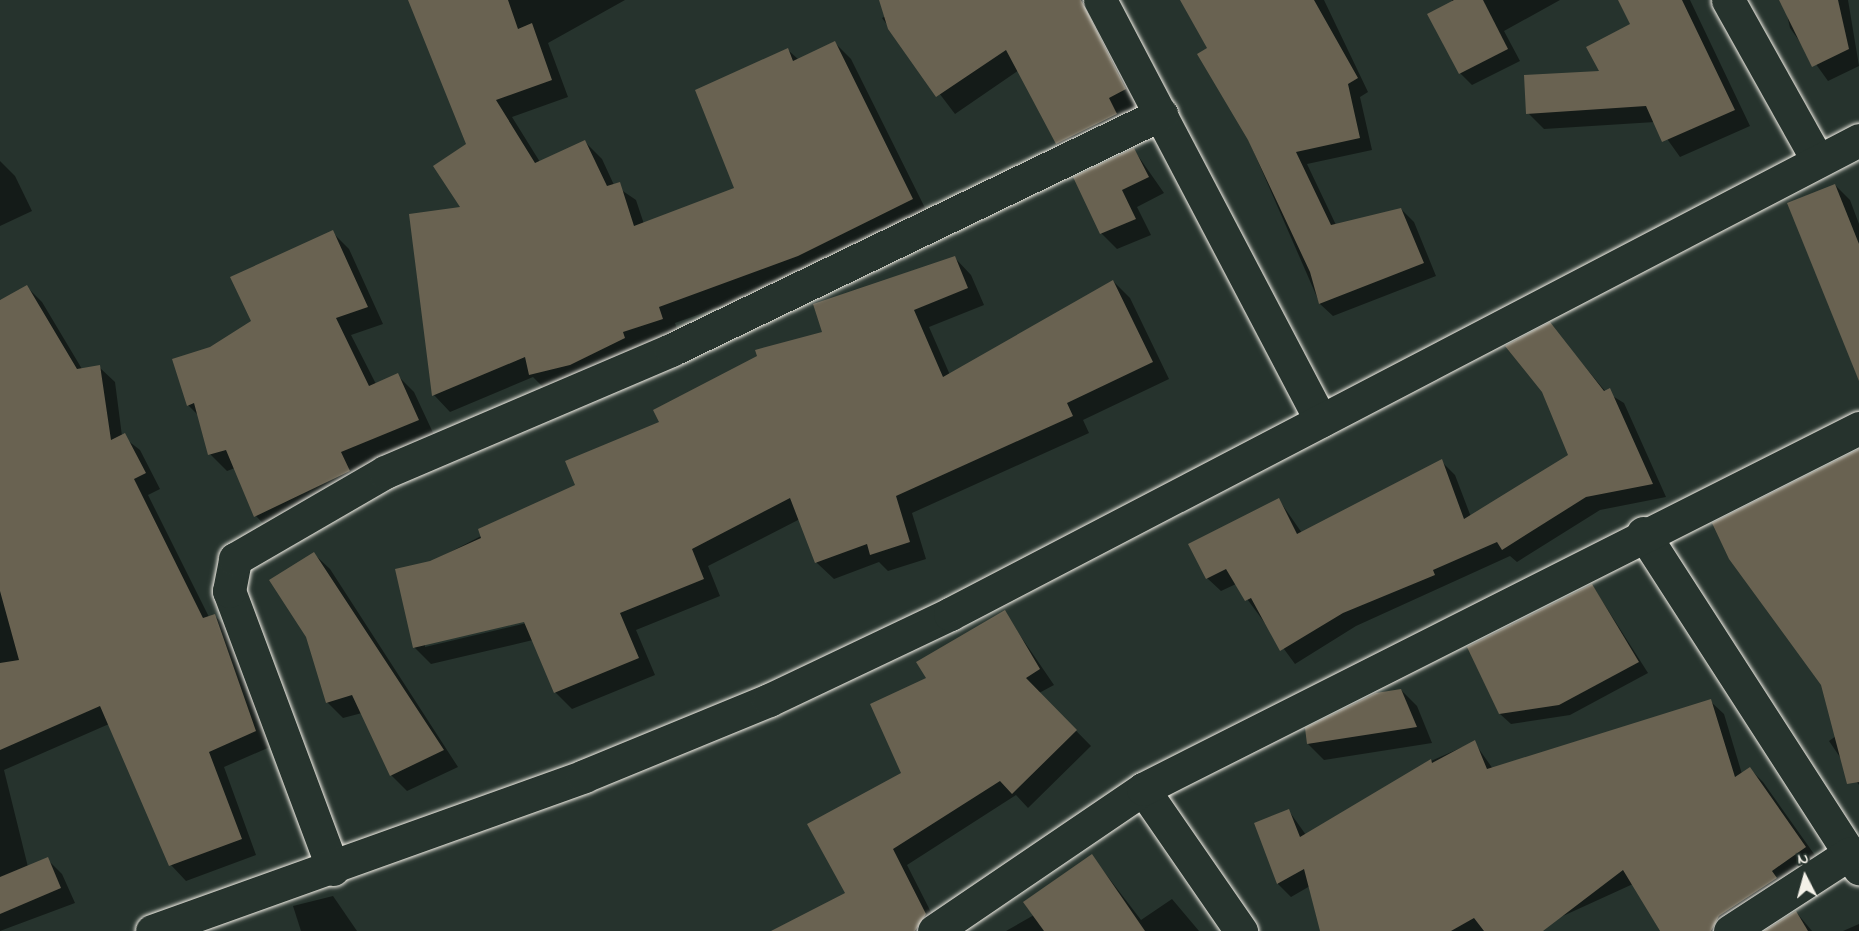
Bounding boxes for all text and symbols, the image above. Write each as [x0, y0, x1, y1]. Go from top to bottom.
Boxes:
north arrow [1775, 847, 1835, 907]
text: N [1796, 847, 1810, 872]

